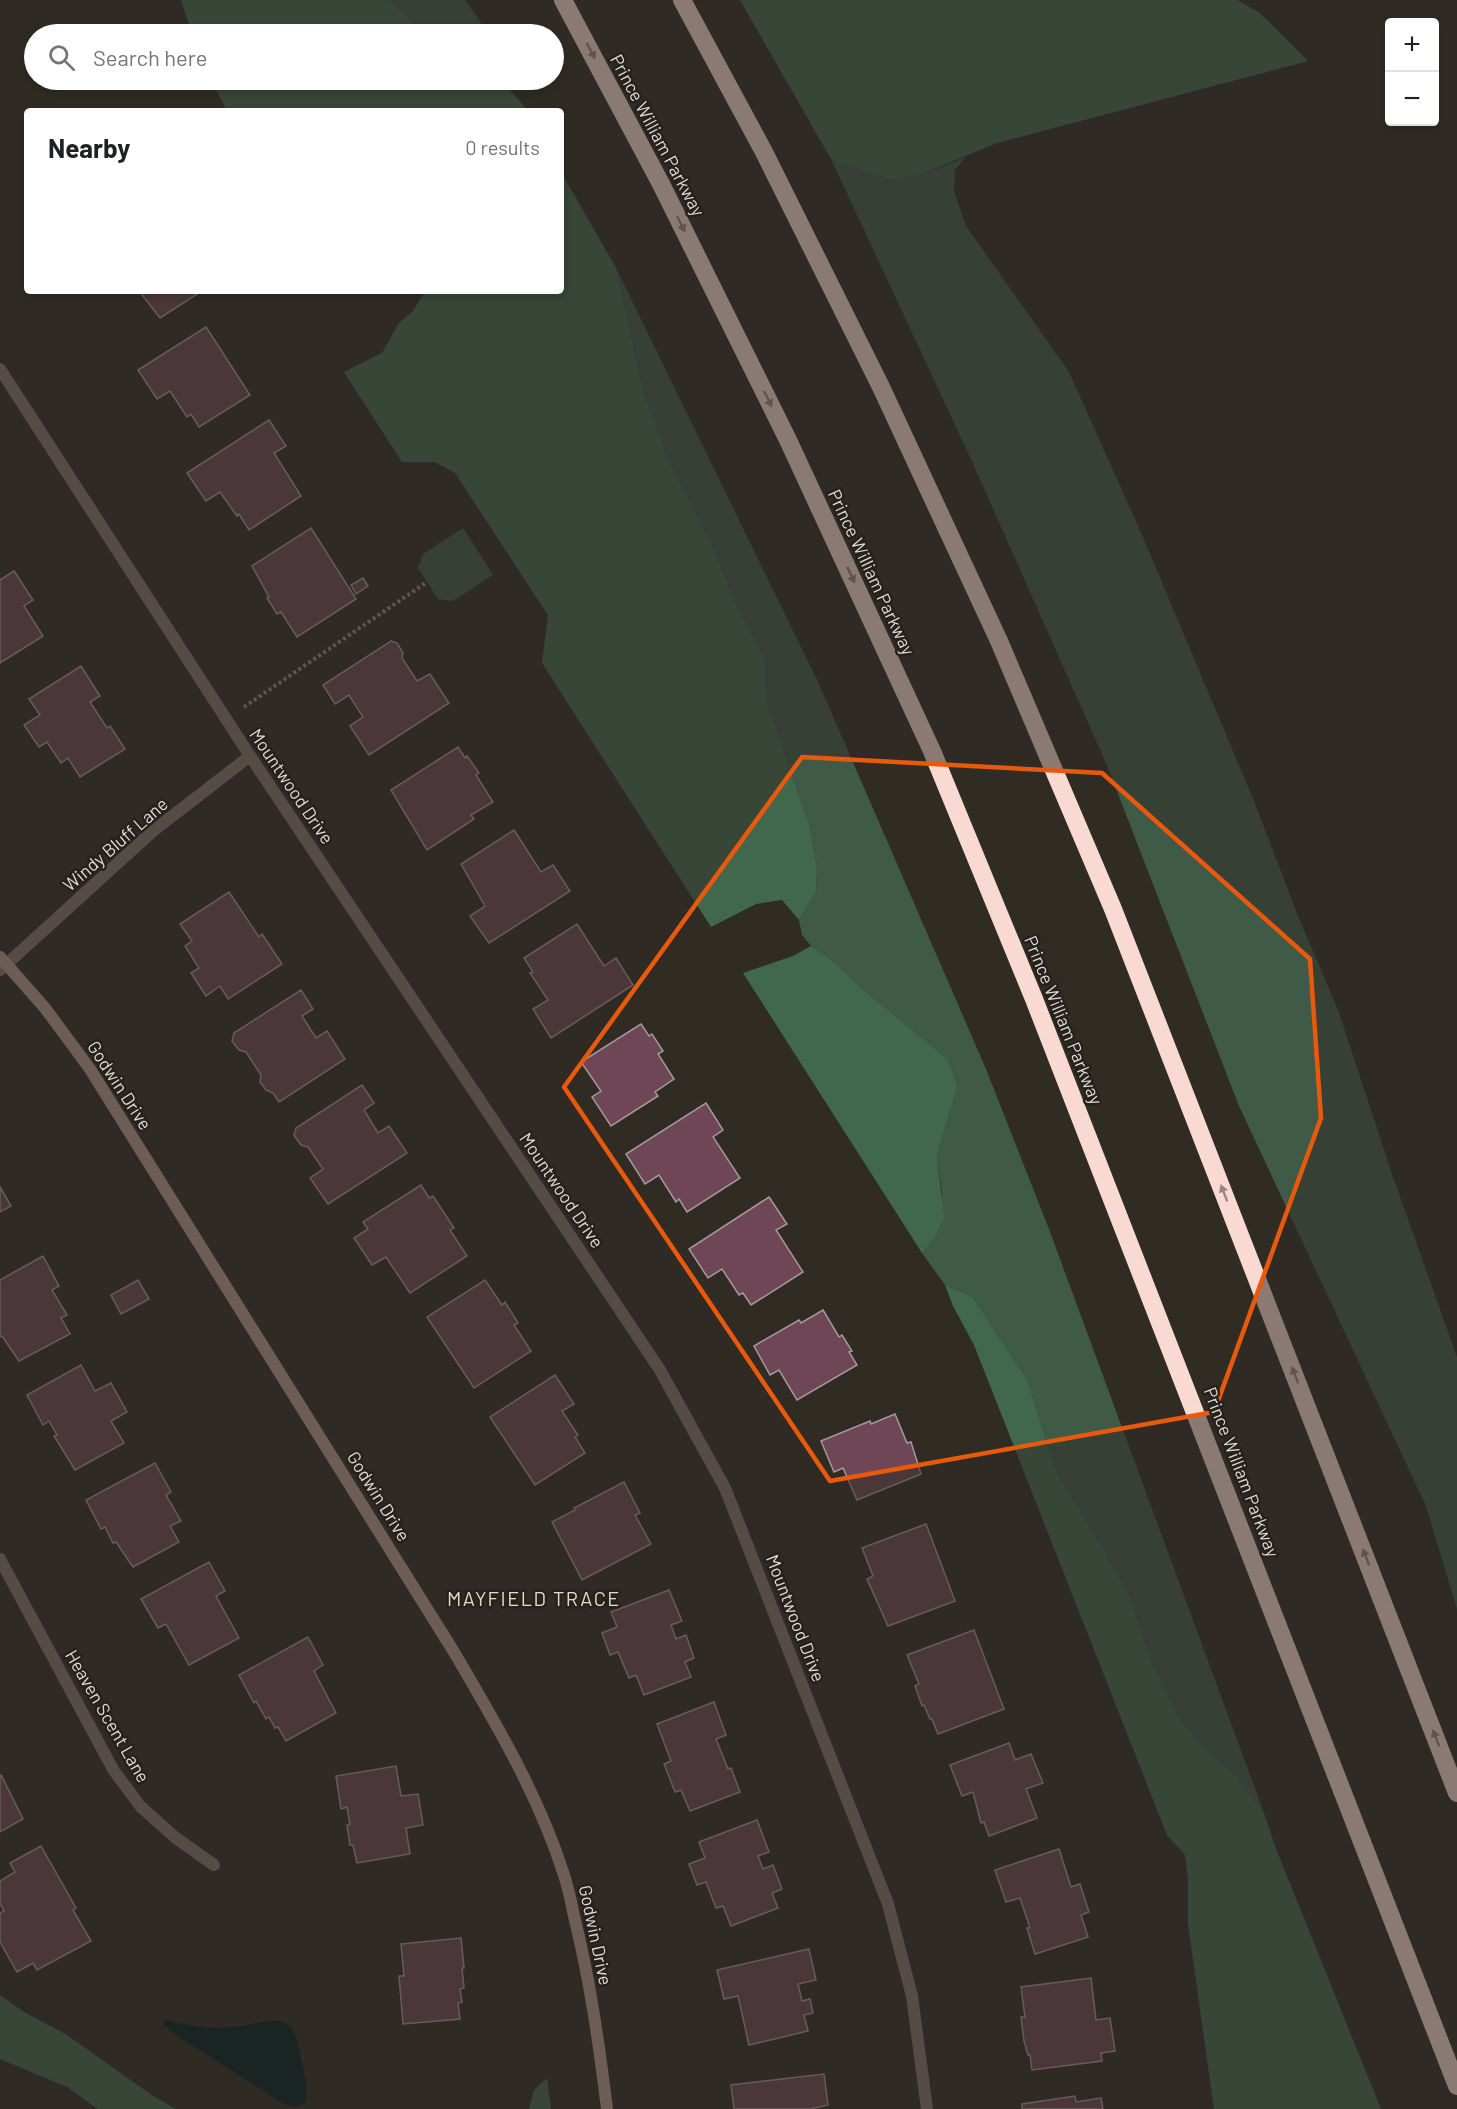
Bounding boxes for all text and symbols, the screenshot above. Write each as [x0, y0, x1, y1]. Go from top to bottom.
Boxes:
map controls [1385, 18, 1439, 126]
button: + [1385, 18, 1439, 72]
search box [24, 24, 564, 90]
icon: search [45, 41, 78, 74]
one-way arrow [586, 43, 596, 60]
text: Search here [93, 44, 207, 70]
street label: Prince William Parkway [606, 50, 710, 220]
button: − [1385, 72, 1439, 126]
text: Nearby [48, 132, 130, 163]
text: 0 results [465, 135, 540, 159]
one-way arrow [676, 216, 686, 233]
one-way arrow [762, 390, 772, 408]
street label: Prince William Parkway [824, 486, 920, 658]
one-way arrow [846, 567, 855, 584]
street label: Mountwood Drive [245, 724, 339, 848]
street label: Windy Bluff Lane [58, 792, 172, 896]
street label: Prince William Parkway [1020, 932, 1108, 1108]
street label: Godwin Drive [83, 1036, 157, 1134]
street label: Mountwood Drive [515, 1128, 609, 1252]
one-way arrow [1219, 1184, 1228, 1202]
one-way arrow [1290, 1366, 1299, 1384]
street label: Prince William Parkway [1199, 1384, 1285, 1560]
street label: Godwin Drive [343, 1447, 415, 1545]
one-way arrow [1360, 1547, 1370, 1565]
street label: Mountwood Drive [762, 1551, 830, 1685]
district label: MAYFIELD TRACE [447, 1586, 621, 1610]
street label: Heaven Scent Lane [61, 1646, 155, 1786]
one-way arrow [1431, 1729, 1441, 1747]
street label: Godwin Drive [575, 1883, 617, 1987]

